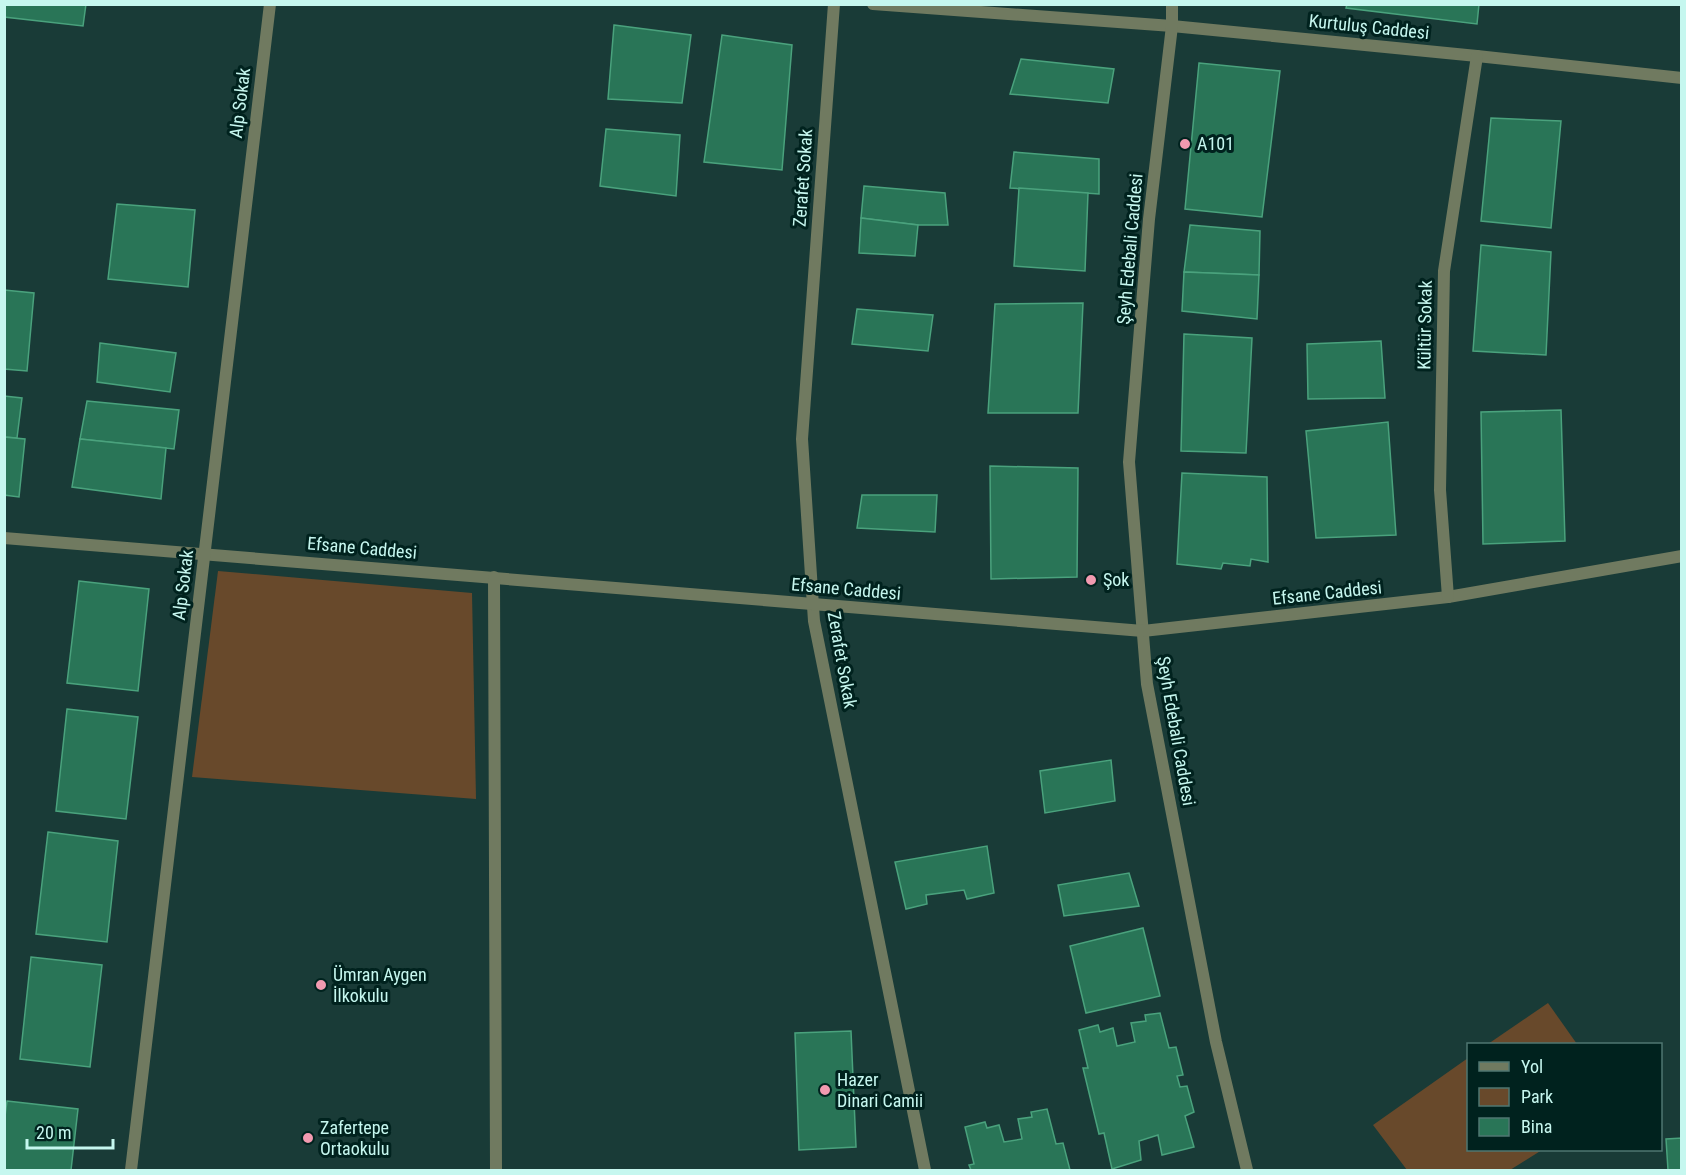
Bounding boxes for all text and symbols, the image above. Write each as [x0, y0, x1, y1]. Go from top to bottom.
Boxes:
street label: Kurtuluş Caddesi [1308, 10, 1430, 43]
street label: Alp Sokak [225, 67, 254, 139]
street label: Zerafet Sokak [789, 128, 816, 228]
place label: A101 [1197, 133, 1234, 154]
marker: A101 [1178, 137, 1192, 151]
street label: Şeyh Edebali Caddesi [1112, 173, 1147, 325]
street label: Kültür Sokak [1413, 280, 1436, 370]
street label: Efsane Caddesi [306, 532, 418, 563]
street label: Alp Sokak [168, 549, 197, 621]
place label: Şok [1103, 569, 1129, 590]
street label: Efsane Caddesi [790, 573, 902, 604]
marker: Şok [1084, 573, 1098, 587]
street label: Efsane Caddesi [1271, 576, 1383, 609]
street label: Zerafet Sokak [824, 610, 861, 710]
street label: Şeyh Edebali Caddesi [1153, 654, 1200, 807]
place label: Ümran Aygen İlkokulu [333, 964, 427, 1006]
marker: Ümran Aygen İlkokulu [314, 978, 328, 992]
legend [1467, 1043, 1662, 1151]
text: Yol [1521, 1056, 1543, 1077]
place label: Hazer Dinari Camii [837, 1069, 923, 1111]
marker: Hazer Dinari Camii [818, 1083, 832, 1097]
text: Park [1521, 1086, 1553, 1107]
scale bar [27, 1112, 112, 1150]
text: Bina [1521, 1116, 1552, 1137]
place label: Zafertepe Ortaokulu [320, 1117, 389, 1159]
text: 20 m [36, 1122, 71, 1143]
marker: Zafertepe Ortaokulu [301, 1131, 315, 1145]

